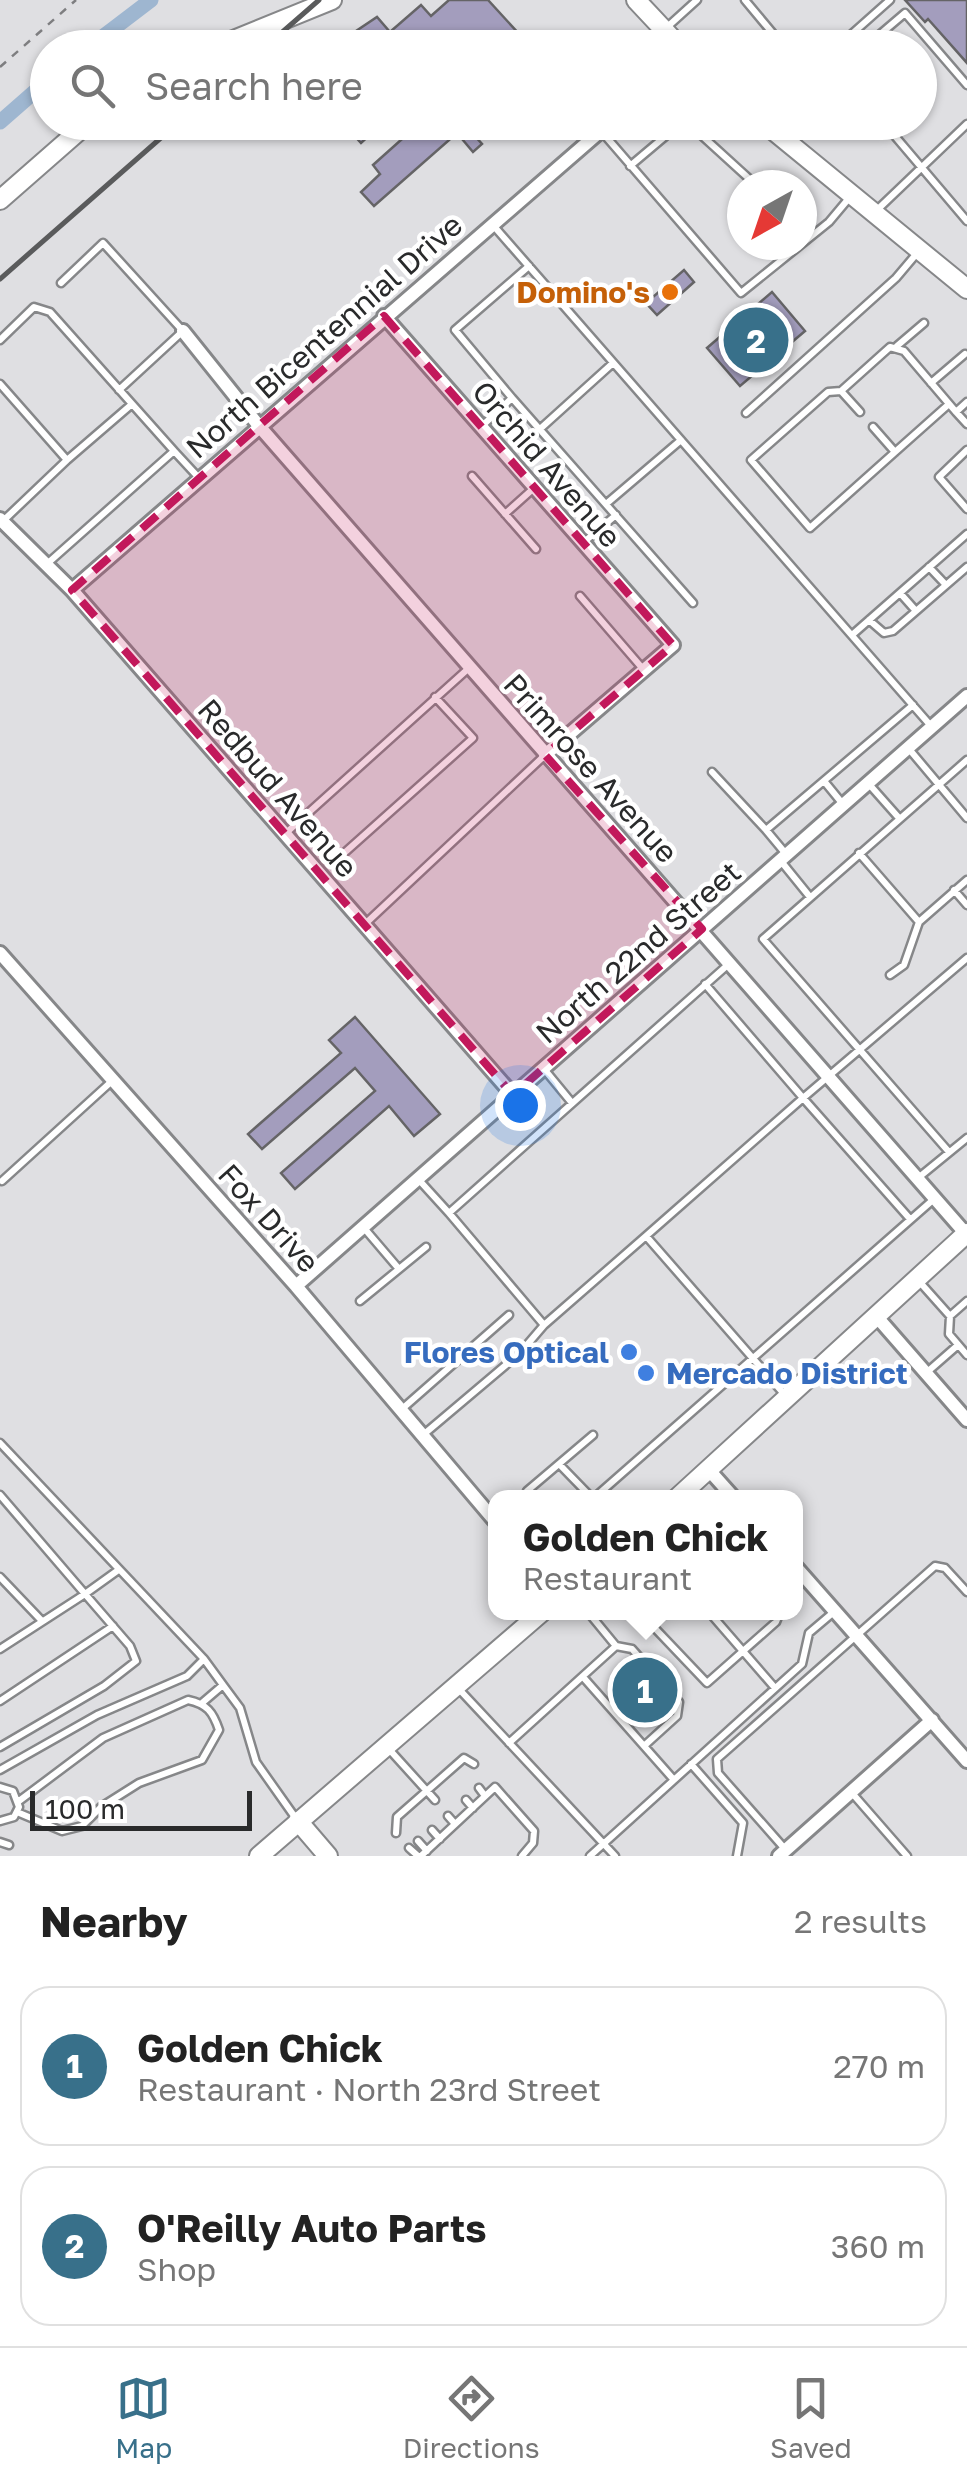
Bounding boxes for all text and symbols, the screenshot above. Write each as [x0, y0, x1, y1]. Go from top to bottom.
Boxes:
search box [30, 30, 937, 140]
icon: search [65, 58, 120, 113]
text: Search here [145, 63, 363, 108]
north arrow [727, 170, 817, 260]
street label: North Bicentennial Drive [179, 206, 469, 466]
place label: Domino's [516, 274, 650, 310]
marker: Domino's [659, 281, 681, 303]
pin: 2 [724, 302, 788, 378]
street label: Orchid Avenue [465, 374, 629, 554]
street label: Primrose Avenue [497, 666, 685, 870]
street label: Redbud Avenue [191, 692, 365, 884]
street label: North 22nd Street [528, 853, 748, 1051]
your location [495, 1080, 546, 1131]
street label: Fox Drive [211, 1156, 327, 1280]
place label: Flores Optical [404, 1334, 609, 1370]
marker: Flores Optical [618, 1341, 640, 1363]
place label: Mercado District [666, 1355, 908, 1391]
marker: Mercado District [635, 1362, 657, 1384]
popup [488, 1490, 803, 1620]
text: Golden Chick [523, 1514, 768, 1559]
text: Restaurant [523, 1559, 692, 1597]
pin: 1 [612, 1652, 678, 1728]
scale bar [30, 1786, 252, 1830]
text: 100 m [45, 1792, 125, 1825]
text: Nearby [40, 1896, 188, 1946]
text: 2 results [794, 1902, 927, 1940]
text: Golden Chick [137, 2025, 383, 2070]
text: 1 [66, 2047, 83, 2085]
text: 270 m [833, 2047, 925, 2085]
text: Restaurant · North 23rd Street [137, 2070, 601, 2108]
text: O'Reilly Auto Parts [137, 2205, 487, 2250]
text: 2 [65, 2227, 84, 2265]
text: 360 m [831, 2227, 925, 2265]
text: Shop [137, 2250, 216, 2288]
tab: Map [115, 2371, 172, 2464]
tab: Directions [403, 2371, 540, 2464]
tab: Saved [770, 2371, 852, 2464]

